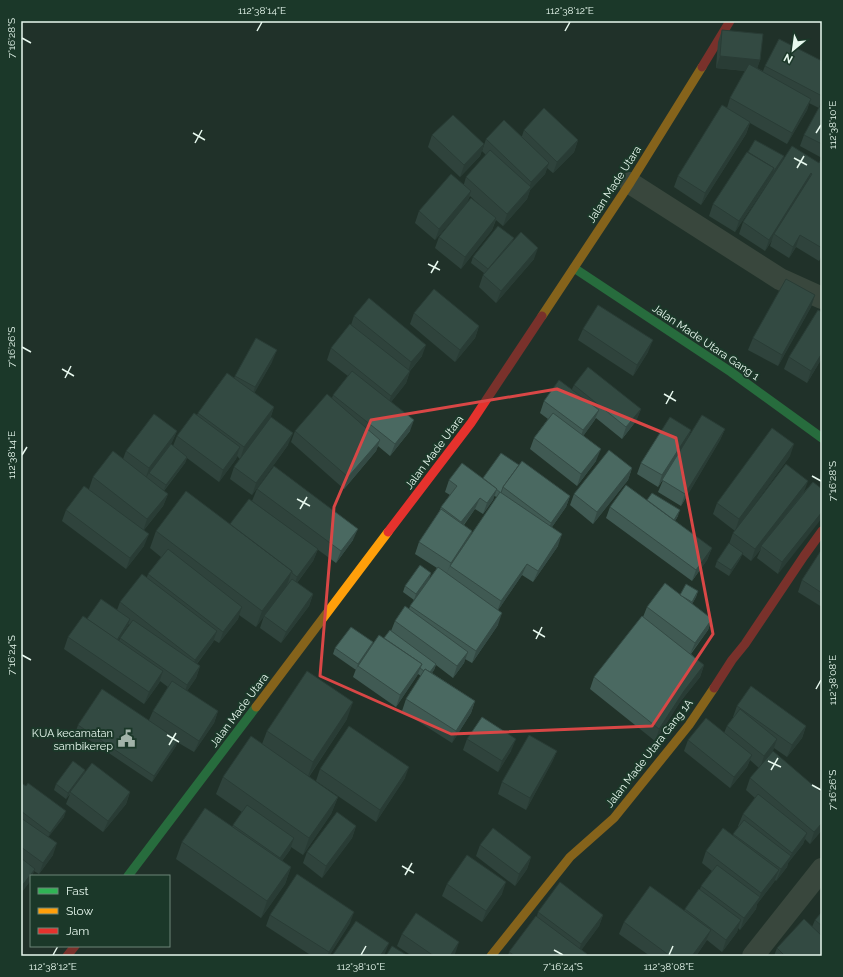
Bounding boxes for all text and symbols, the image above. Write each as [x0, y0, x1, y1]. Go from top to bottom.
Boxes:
text: 112°38'14"E [238, 5, 286, 16]
text: 112°38'12"E [546, 5, 594, 16]
text: 7°16'28"S [6, 18, 17, 58]
north arrow [773, 30, 813, 70]
text: N [782, 51, 795, 66]
text: 112°38'10"E [827, 101, 838, 149]
street label: Jalan Made Utara [585, 143, 644, 225]
street label: Jalan Made Utara Gang 1 [650, 302, 762, 383]
text: 7°16'26"S [6, 327, 17, 367]
street label: Jalan Made Utara [402, 413, 466, 492]
text: 112°38'14"E [6, 431, 17, 479]
text: 7°16'28"S [827, 461, 838, 501]
text: 7°16'24"S [6, 635, 17, 675]
text: 112°38'08"E [827, 655, 838, 705]
street label: Jalan Made Utara [207, 671, 271, 750]
street label: Jalan Made Utara Gang 1A [603, 696, 696, 810]
place label: KUA kecamatan sambikerep [32, 727, 113, 753]
public building icon: KUA kecamatan sambikerep [116, 729, 136, 749]
text: 7°16'26"S [827, 770, 838, 810]
legend [30, 875, 170, 947]
text: Fast [66, 884, 89, 898]
text: Slow [66, 904, 93, 918]
text: Jam [66, 924, 89, 938]
text: 112°38'12"E [29, 961, 77, 972]
text: 112°38'10"E [337, 961, 385, 972]
text: 7°16'24"S [543, 961, 583, 972]
text: 112°38'08"E [644, 961, 694, 972]

